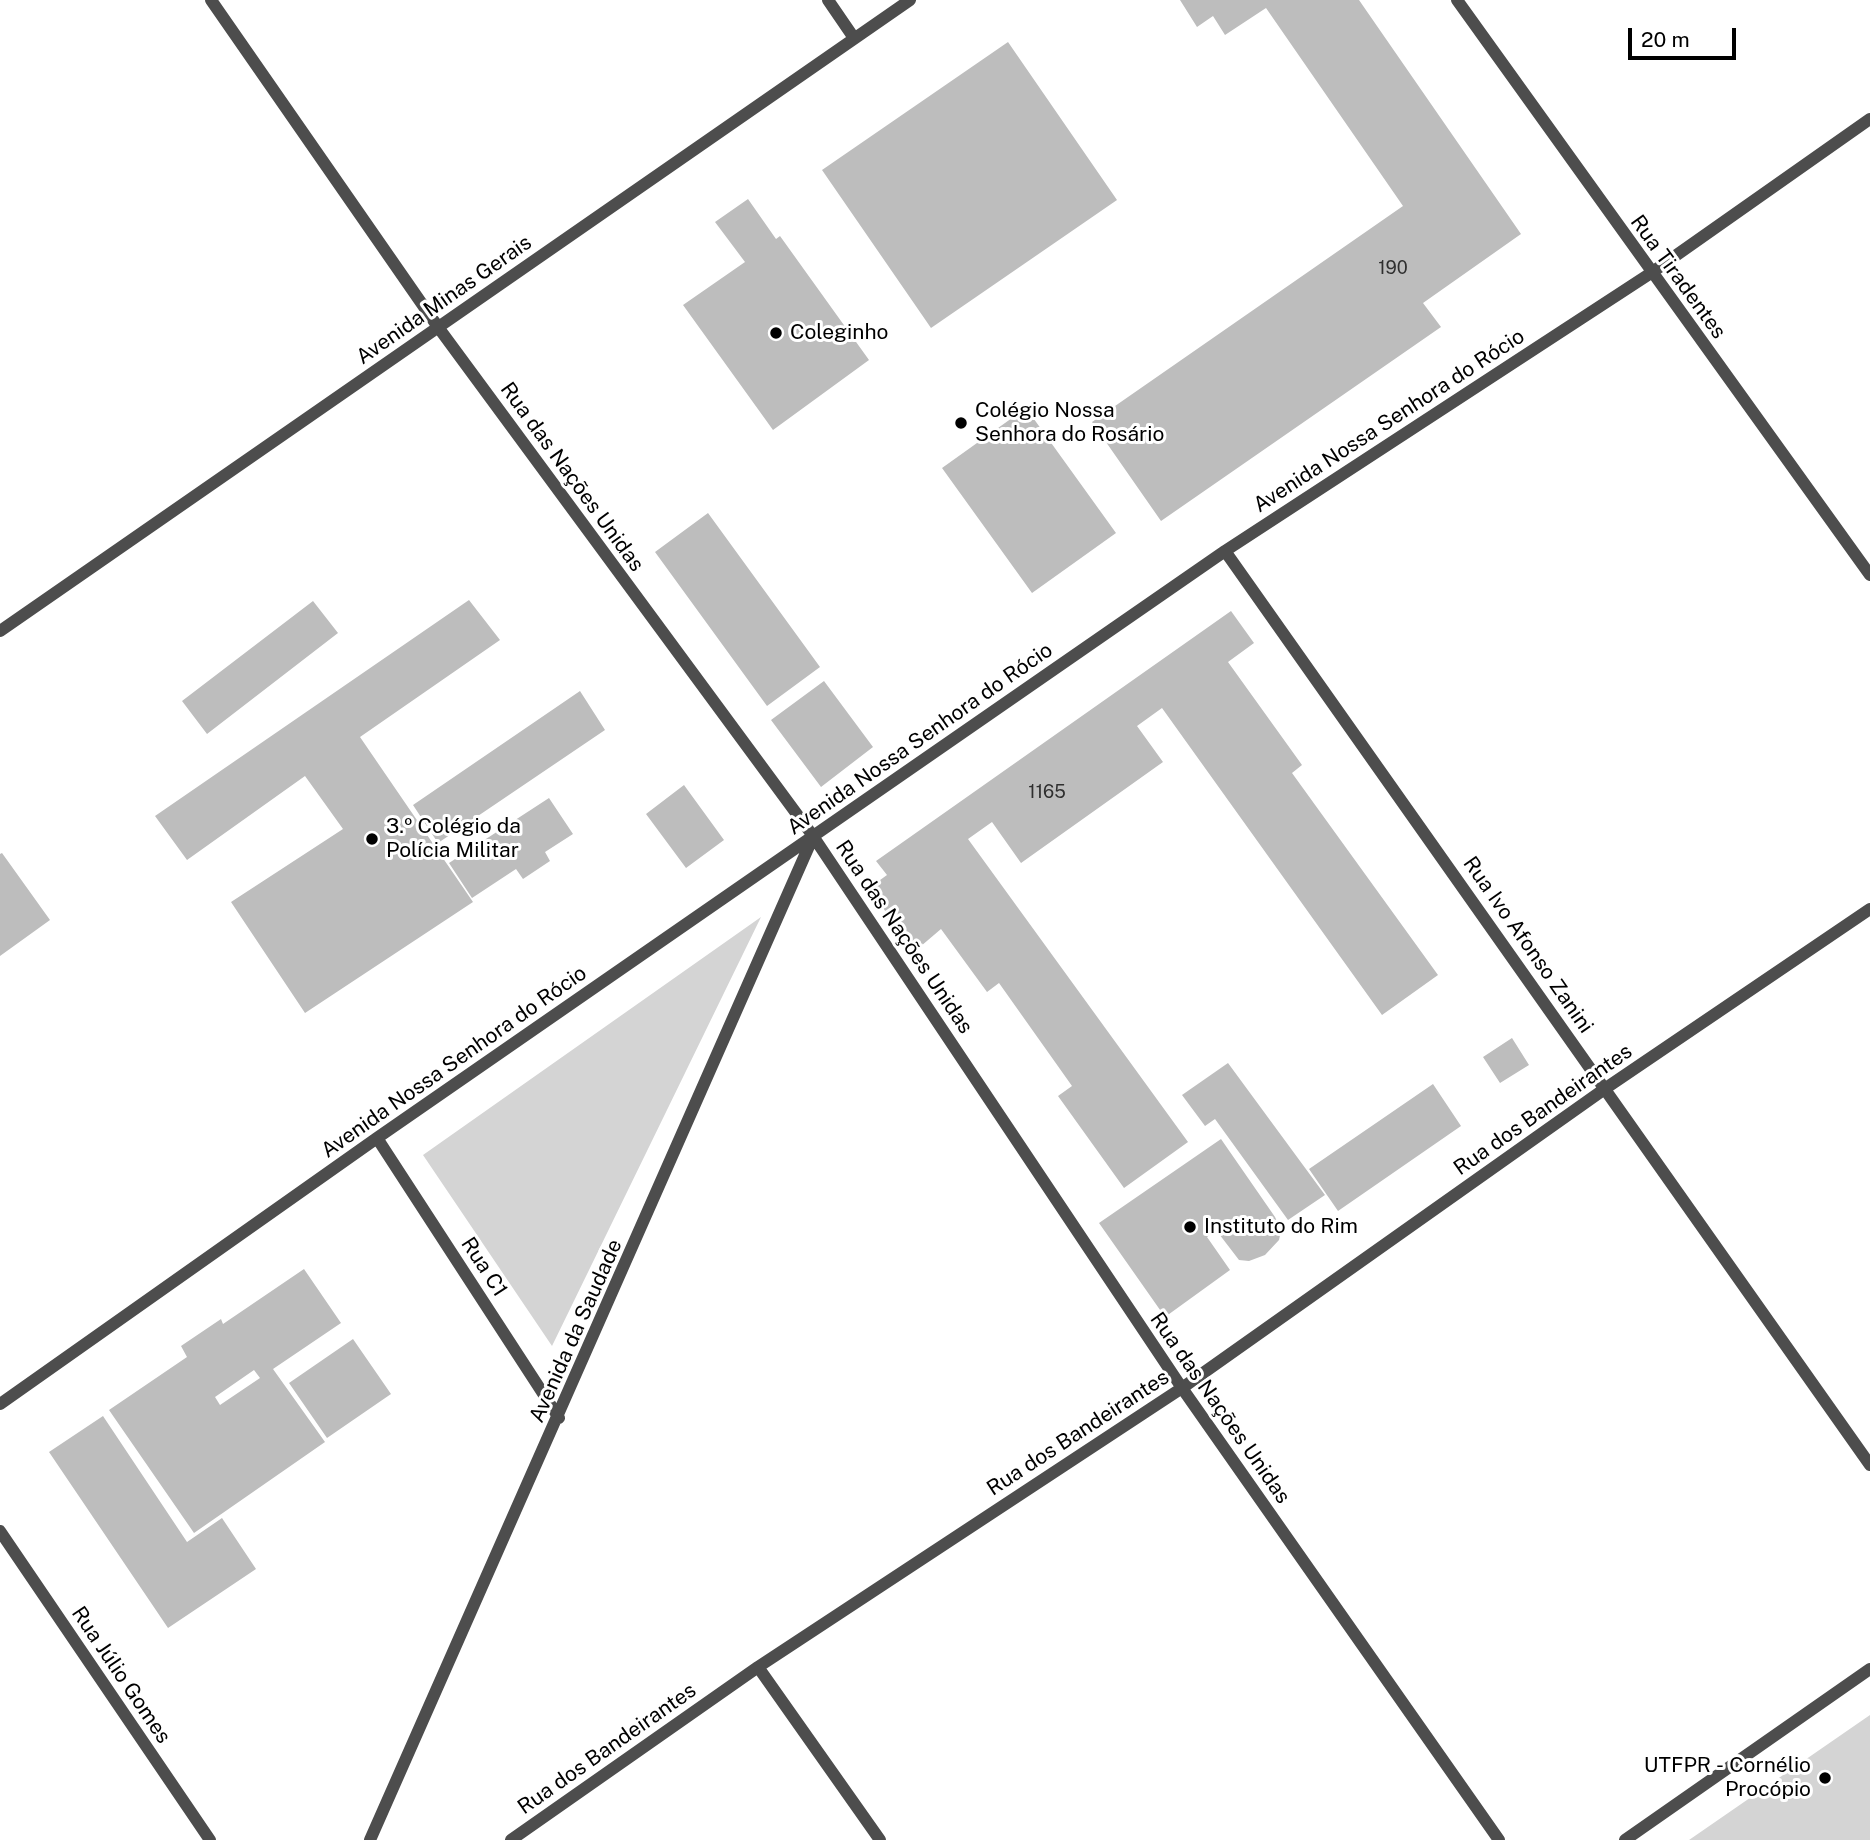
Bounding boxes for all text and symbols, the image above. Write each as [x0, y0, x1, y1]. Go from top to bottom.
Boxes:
scale bar [1632, 14, 1741, 58]
text: 20 m [1641, 27, 1690, 52]
street label: Rua Tiradentes [1625, 210, 1731, 344]
street label: Avenida Minas Gerais [351, 230, 537, 370]
house number: 190 [1378, 257, 1408, 279]
place label: Coleginho [790, 320, 888, 346]
street label: Avenida Nossa Senhora do Rócio [1249, 324, 1529, 518]
marker: Coleginho [768, 325, 784, 341]
street label: Rua das Nações Unidas [495, 378, 649, 576]
place label: Colégio Nossa Senhora do Rosário [975, 398, 1164, 448]
marker: Colégio Nossa Senhora do Rosário [953, 415, 969, 431]
street label: Avenida Nossa Senhora do Rócio [782, 637, 1058, 841]
house number: 1165 [1028, 781, 1066, 803]
place label: 3.º Colégio da Polícia Militar [386, 814, 521, 864]
marker: 3.º Colégio da Polícia Militar [364, 831, 380, 847]
street label: Rua das Nações Unidas [830, 836, 978, 1038]
street label: Rua Ivo Afonso Zanini [1458, 852, 1598, 1038]
street label: Avenida Nossa Senhora do Rócio [316, 960, 592, 1164]
street label: Rua dos Bandeirantes [1449, 1039, 1637, 1181]
place label: Instituto do Rim [1204, 1214, 1358, 1240]
marker: Instituto do Rim [1182, 1219, 1198, 1235]
street label: Rua C1 [455, 1232, 513, 1302]
street label: Avenida da Saudade [524, 1235, 628, 1427]
street label: Rua das Nações Unidas [1144, 1308, 1296, 1508]
street label: Rua dos Bandeirantes [982, 1365, 1174, 1501]
street label: Rua Júlio Gomes [66, 1602, 176, 1748]
street label: Rua dos Bandeirantes [513, 1678, 701, 1820]
place label: UTFPR - Cornélio Procópio [1644, 1753, 1811, 1803]
marker: UTFPR - Cornélio Procópio [1817, 1770, 1833, 1786]

